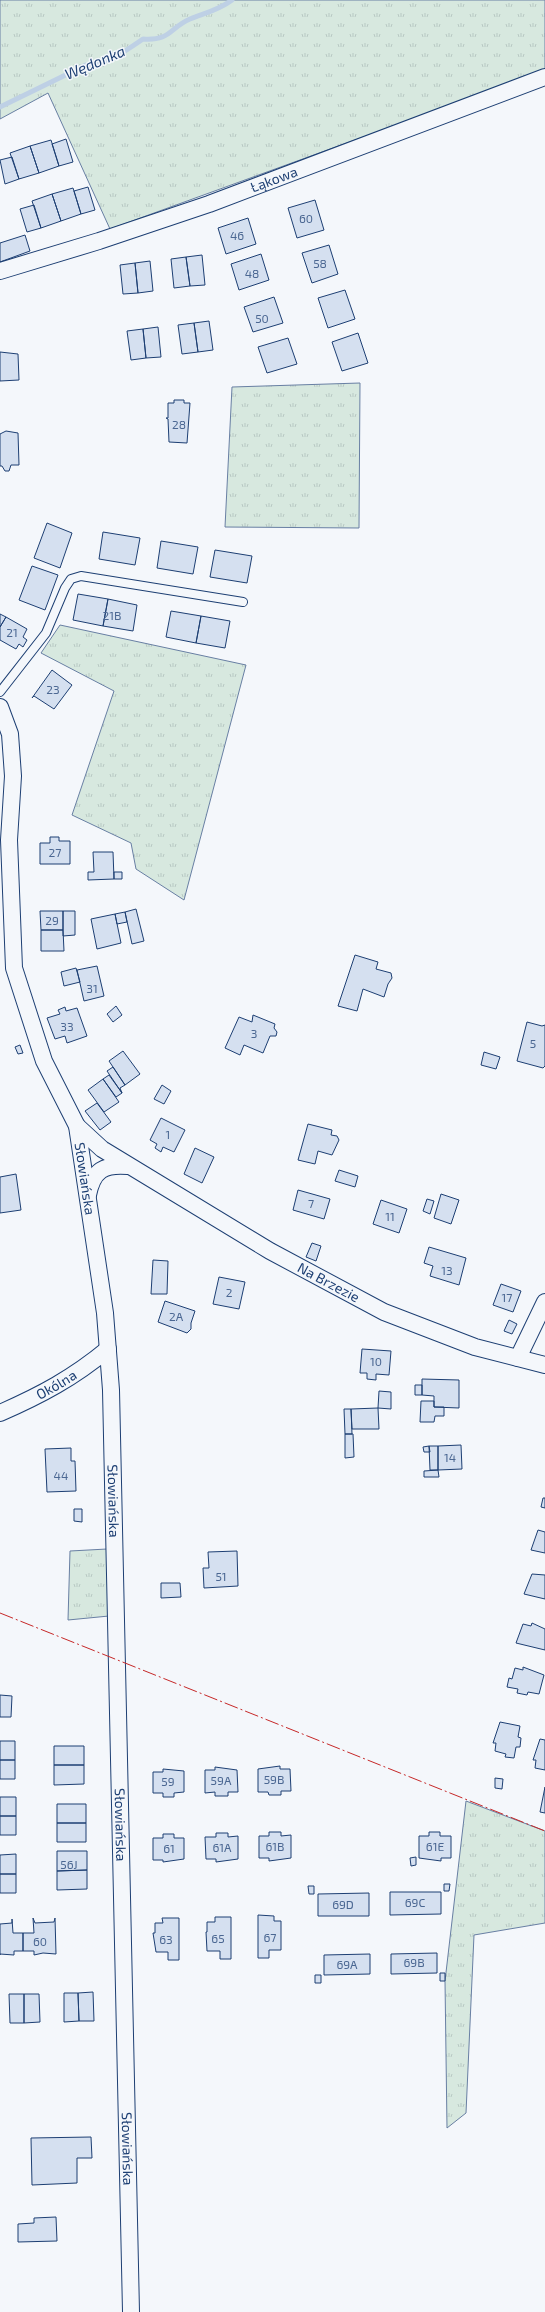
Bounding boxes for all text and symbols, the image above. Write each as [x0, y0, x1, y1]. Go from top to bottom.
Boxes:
water label: Wędonka [62, 41, 128, 83]
street label: Łąkowa [248, 162, 300, 196]
house number: 60 [299, 211, 313, 225]
house number: 46 [230, 228, 244, 242]
house number: 58 [313, 256, 327, 270]
house number: 48 [245, 266, 259, 280]
house number: 50 [255, 311, 269, 325]
house number: 28 [172, 417, 186, 431]
house number: 21B [103, 608, 121, 622]
house number: 21 [6, 625, 18, 639]
house number: 23 [46, 682, 60, 696]
house number: 27 [49, 845, 61, 859]
house number: 29 [45, 913, 59, 927]
house number: 31 [86, 981, 98, 995]
house number: 33 [60, 1019, 74, 1033]
house number: 3 [251, 1026, 257, 1040]
house number: 5 [530, 1036, 536, 1050]
house number: 1 [166, 1127, 170, 1141]
street label: Słowiańska [72, 1141, 99, 1216]
house number: 7 [308, 1196, 314, 1210]
house number: 11 [385, 1209, 395, 1223]
street label: Na Brzezie [295, 1258, 363, 1305]
house number: 13 [441, 1263, 453, 1277]
house number: 2 [226, 1285, 233, 1299]
house number: 17 [502, 1290, 512, 1304]
house number: 2A [169, 1309, 184, 1323]
house number: 10 [370, 1354, 382, 1368]
street label: Okólna [33, 1366, 79, 1403]
house number: 14 [444, 1450, 456, 1464]
street label: Słowiańska [105, 1464, 123, 1538]
house number: 44 [54, 1468, 68, 1482]
house number: 51 [215, 1569, 227, 1583]
house number: 59B [264, 1772, 284, 1786]
house number: 59A [211, 1773, 232, 1787]
house number: 59 [161, 1774, 175, 1788]
street label: Słowiańska [112, 1788, 130, 1862]
house number: 61B [265, 1839, 285, 1853]
house number: 61E [426, 1839, 444, 1853]
house number: 61A [212, 1840, 232, 1854]
house number: 61 [163, 1841, 175, 1855]
house number: 56J [60, 1857, 78, 1871]
house number: 69C [405, 1895, 425, 1909]
house number: 69D [332, 1897, 354, 1911]
house number: 67 [263, 1930, 277, 1944]
house number: 65 [211, 1931, 225, 1945]
house number: 63 [159, 1932, 173, 1946]
house number: 60 [33, 1934, 47, 1948]
house number: 69B [403, 1955, 425, 1969]
house number: 69A [336, 1957, 358, 1971]
street label: Słowiańska [119, 2112, 137, 2186]

